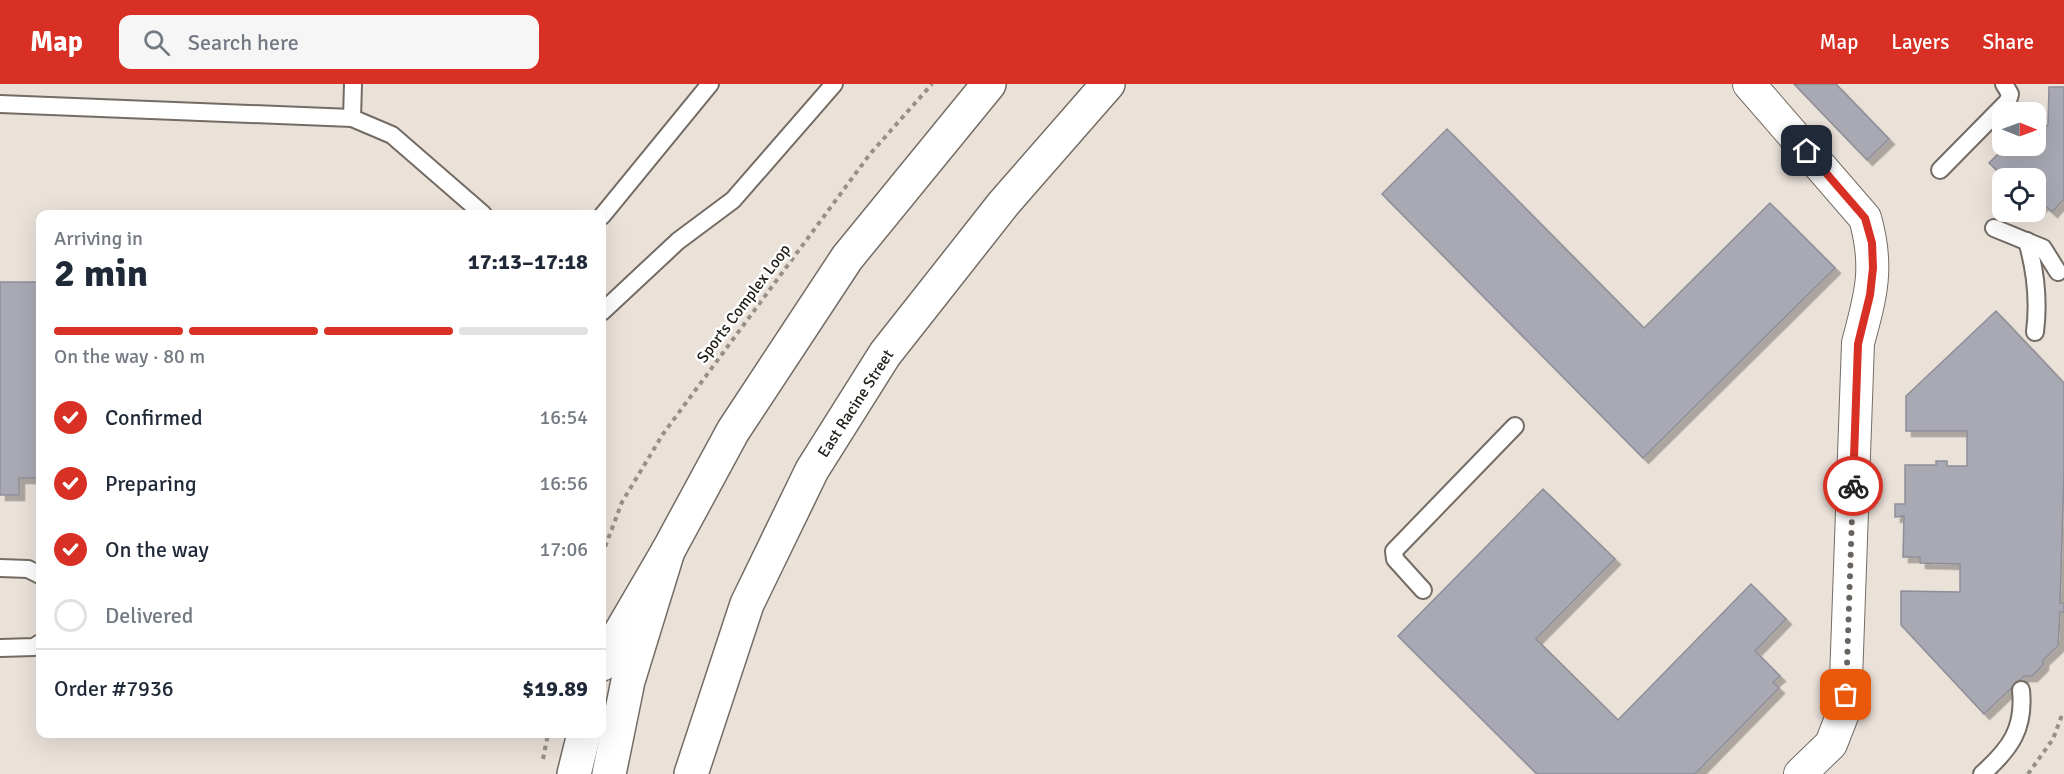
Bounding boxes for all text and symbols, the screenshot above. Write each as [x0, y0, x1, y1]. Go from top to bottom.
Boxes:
search box [119, 15, 539, 69]
text: Map [30, 25, 83, 59]
icon: search [140, 26, 173, 59]
text: Search here [188, 29, 299, 56]
text: Map [1820, 29, 1858, 55]
text: Layers [1891, 29, 1949, 55]
text: Share [1982, 29, 2034, 55]
north arrow [1992, 102, 2046, 156]
map controls [1992, 102, 2046, 222]
pin [1781, 125, 1832, 176]
icon: home [1790, 134, 1823, 167]
button: locate [1992, 168, 2046, 222]
text: Arriving in [54, 226, 143, 251]
street label: Sports Complex Loop [693, 240, 795, 367]
text: 17:13–17:18 [468, 248, 588, 275]
text: 2 min [54, 249, 148, 297]
text: On the way · 80 m [54, 344, 205, 369]
street label: East Racine Street [813, 345, 898, 461]
icon: check [54, 401, 87, 434]
text: Confirmed [105, 404, 203, 431]
text: 16:54 [539, 405, 588, 430]
courier [1823, 456, 1883, 516]
icon: check [54, 467, 87, 500]
text: Preparing [105, 470, 197, 497]
icon: bike [1837, 470, 1870, 503]
text: 16:56 [539, 471, 588, 496]
icon: check [54, 533, 87, 566]
text: On the way [105, 536, 209, 563]
text: 17:06 [539, 537, 588, 562]
text: Delivered [105, 602, 193, 629]
pin [1820, 669, 1871, 720]
text: Order #7936 [54, 675, 174, 702]
text: $19.89 [522, 675, 588, 702]
icon: bag [1829, 678, 1862, 711]

